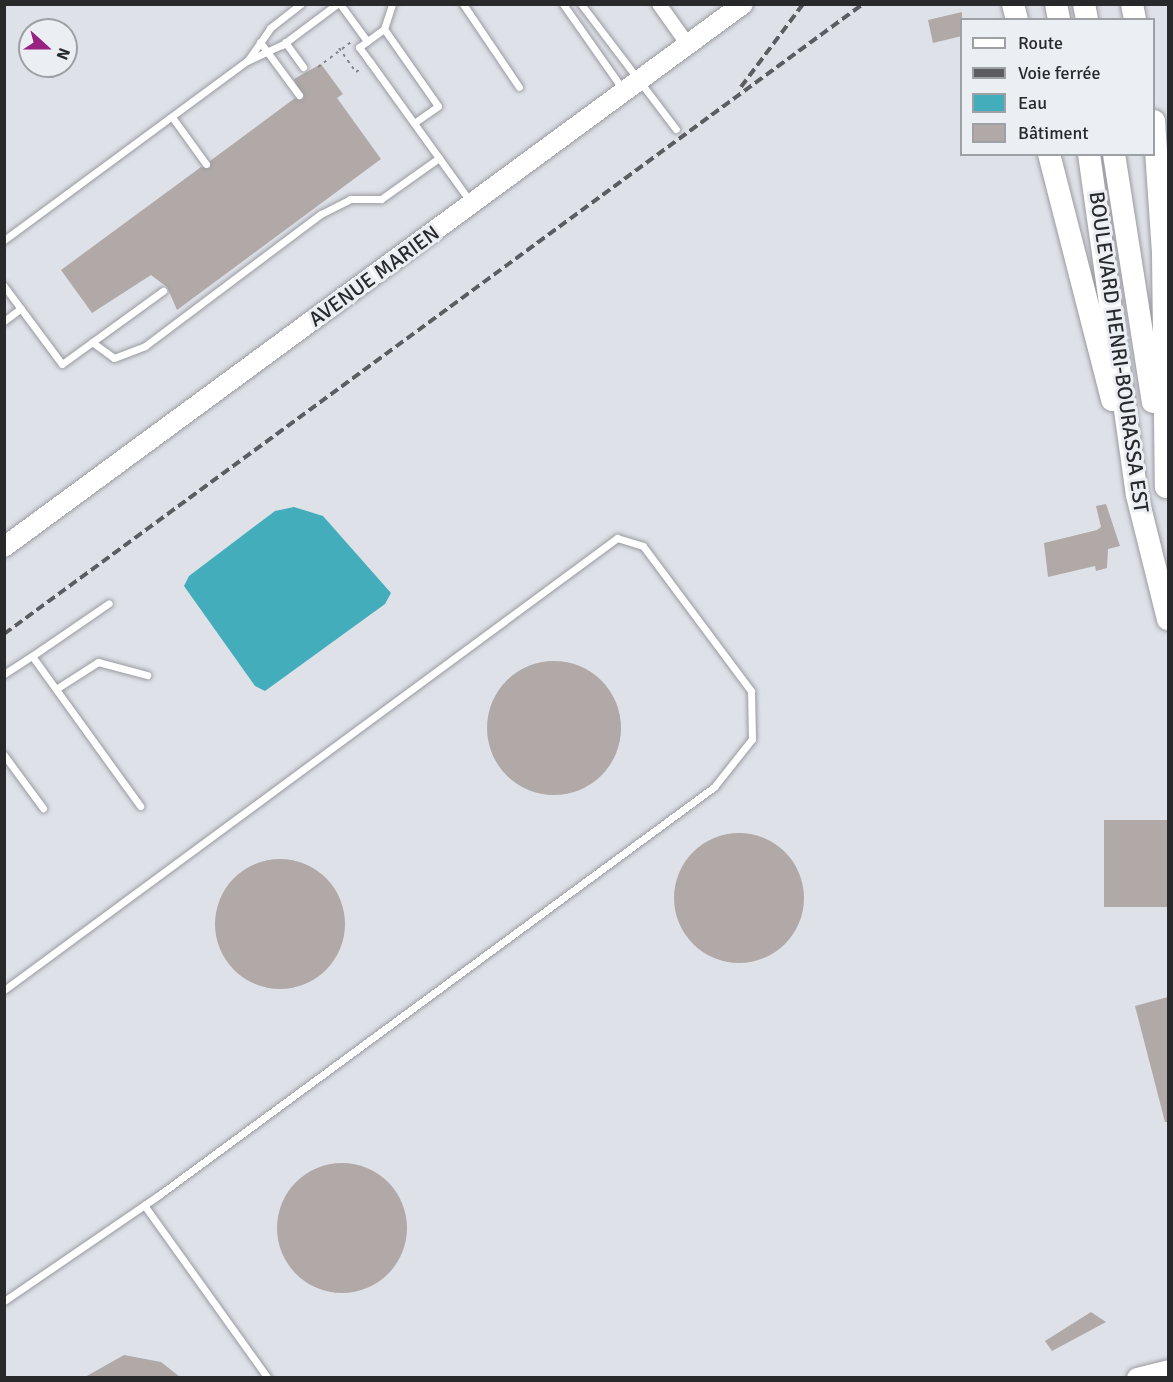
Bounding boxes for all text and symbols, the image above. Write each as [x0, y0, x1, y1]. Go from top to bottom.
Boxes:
north arrow [18, 18, 78, 78]
legend [960, 18, 1155, 156]
text: Route [1018, 32, 1063, 54]
text: N [52, 45, 74, 63]
text: Voie ferrée [1018, 62, 1100, 84]
text: Eau [1018, 92, 1047, 114]
text: Bâtiment [1018, 122, 1089, 144]
street label: BOULEVARD HENRI-BOURASSA EST [1084, 190, 1154, 514]
street label: AVENUE MARIEN [304, 220, 444, 332]

